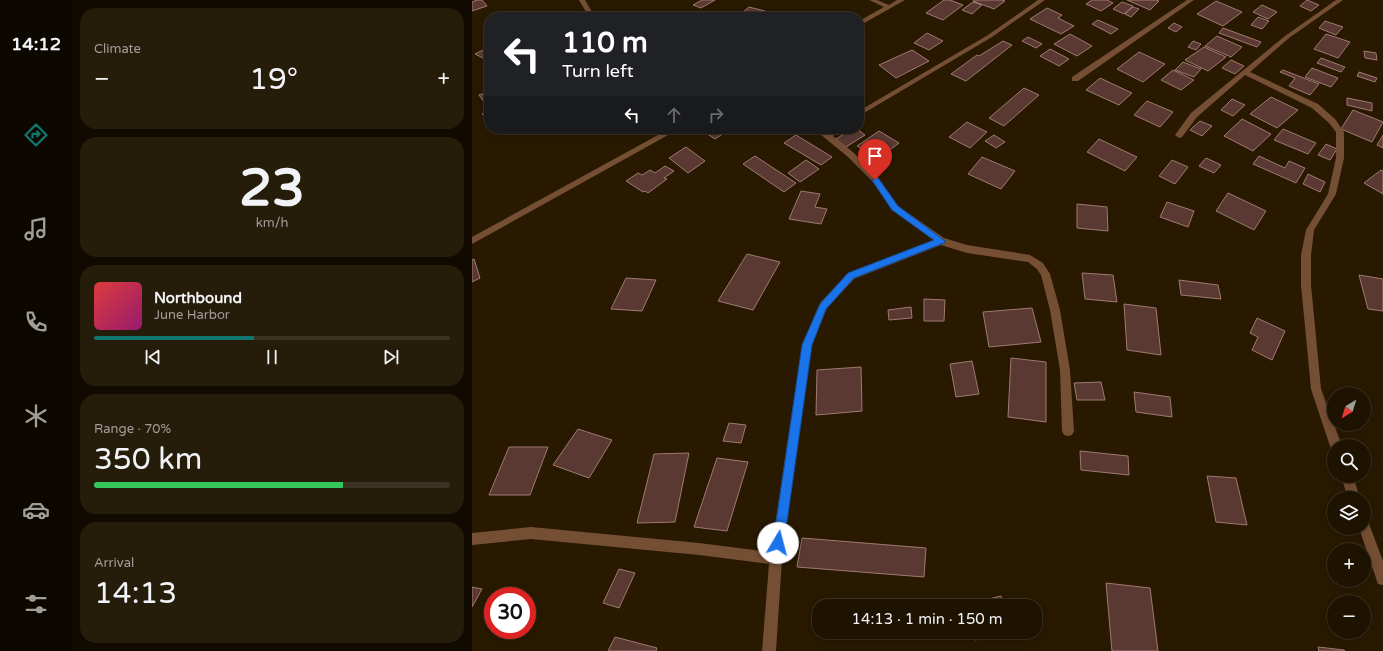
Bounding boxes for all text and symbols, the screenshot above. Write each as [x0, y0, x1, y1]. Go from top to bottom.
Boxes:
text: 110 m [562, 26, 648, 60]
icon: left [496, 28, 548, 80]
text: 14:12 [11, 33, 61, 55]
text: Climate [94, 41, 141, 57]
text: Turn left [562, 60, 634, 82]
text: 19° [249, 61, 298, 98]
text: − [94, 66, 110, 92]
text: + [438, 66, 450, 92]
icon: left [621, 104, 643, 126]
icon: ahead [663, 104, 685, 126]
icon: right [705, 104, 727, 126]
icon: directions [22, 121, 50, 149]
pin [858, 139, 892, 180]
icon: arrive [864, 145, 886, 167]
text: 23 [239, 157, 305, 220]
icon: music [22, 215, 50, 243]
text: km/h [256, 215, 288, 231]
text: Northbound [154, 289, 242, 307]
text: June Harbor [154, 307, 230, 323]
icon: phone [22, 308, 50, 336]
icon: previous [142, 346, 164, 368]
icon: pause [261, 346, 283, 368]
icon: next [380, 346, 402, 368]
north arrow [1327, 387, 1371, 431]
map controls [1327, 387, 1371, 639]
icon: climate [22, 402, 50, 430]
text: Range · 70% [94, 421, 171, 437]
button: search [1327, 439, 1371, 483]
text: 350 km [94, 441, 202, 478]
button: layers [1327, 491, 1371, 535]
icon: car [22, 496, 50, 524]
position arrow [757, 522, 799, 564]
button: + [1327, 543, 1371, 587]
text: Arrival [94, 555, 134, 571]
text: 14:13 [94, 575, 177, 612]
speed limit sign: 30 [484, 587, 536, 639]
icon: filters [22, 590, 50, 618]
button: − [1327, 595, 1371, 639]
text: 14:13 · 1 min · 150 m [852, 610, 1002, 628]

